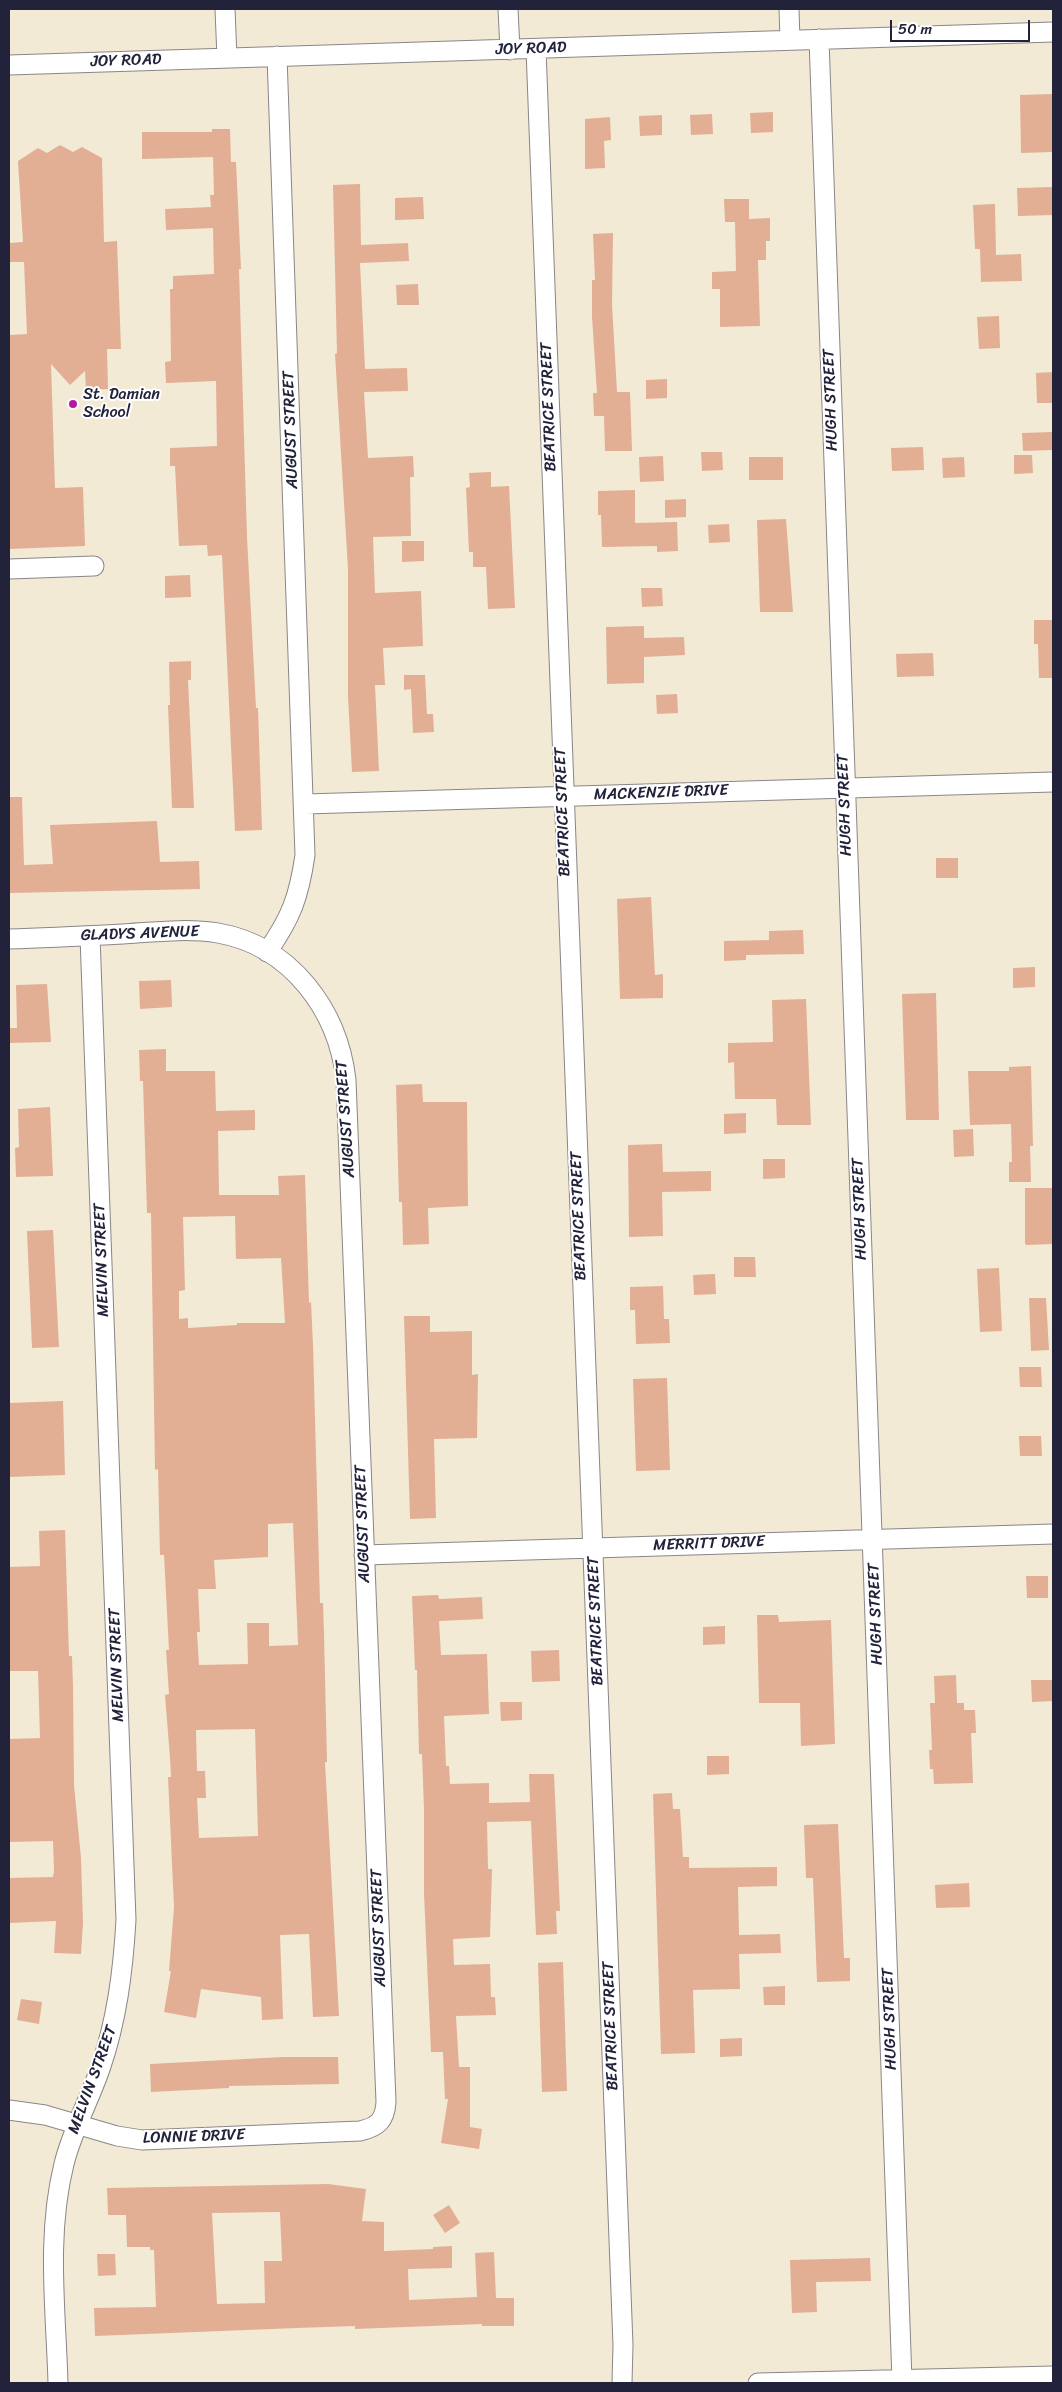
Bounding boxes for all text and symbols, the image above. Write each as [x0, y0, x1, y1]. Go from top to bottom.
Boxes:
scale bar [892, 10, 1032, 42]
text: 50 m [898, 16, 932, 42]
street label: JOY ROAD [495, 38, 567, 60]
street label: JOY ROAD [90, 50, 162, 72]
street label: BEATRICE STREET [537, 342, 561, 472]
street label: HUGH STREET [820, 349, 842, 451]
street label: AUGUST STREET [279, 371, 303, 489]
place label: St. Damian School [83, 385, 160, 423]
marker: St. Damian School [67, 398, 79, 410]
street label: BEATRICE STREET [551, 747, 575, 877]
street label: HUGH STREET [834, 754, 856, 856]
street label: MACKENZIE DRIVE [594, 781, 728, 805]
street label: GLADYS AVENUE [80, 922, 200, 946]
street label: AUGUST STREET [332, 1059, 360, 1179]
street label: BEATRICE STREET [567, 1151, 591, 1281]
street label: HUGH STREET [849, 1158, 871, 1260]
street label: MELVIN STREET [90, 1203, 114, 1317]
street label: AUGUST STREET [351, 1465, 375, 1583]
street label: MERRITT DRIVE [653, 1532, 765, 1556]
street label: BEATRICE STREET [584, 1556, 608, 1686]
street label: HUGH STREET [865, 1563, 887, 1665]
street label: MELVIN STREET [105, 1608, 129, 1722]
street label: AUGUST STREET [367, 1869, 391, 1987]
street label: BEATRICE STREET [599, 1961, 623, 2091]
street label: HUGH STREET [879, 1968, 901, 2070]
street label: MELVIN STREET [65, 2023, 121, 2137]
street label: LONNIE DRIVE [143, 2126, 245, 2148]

